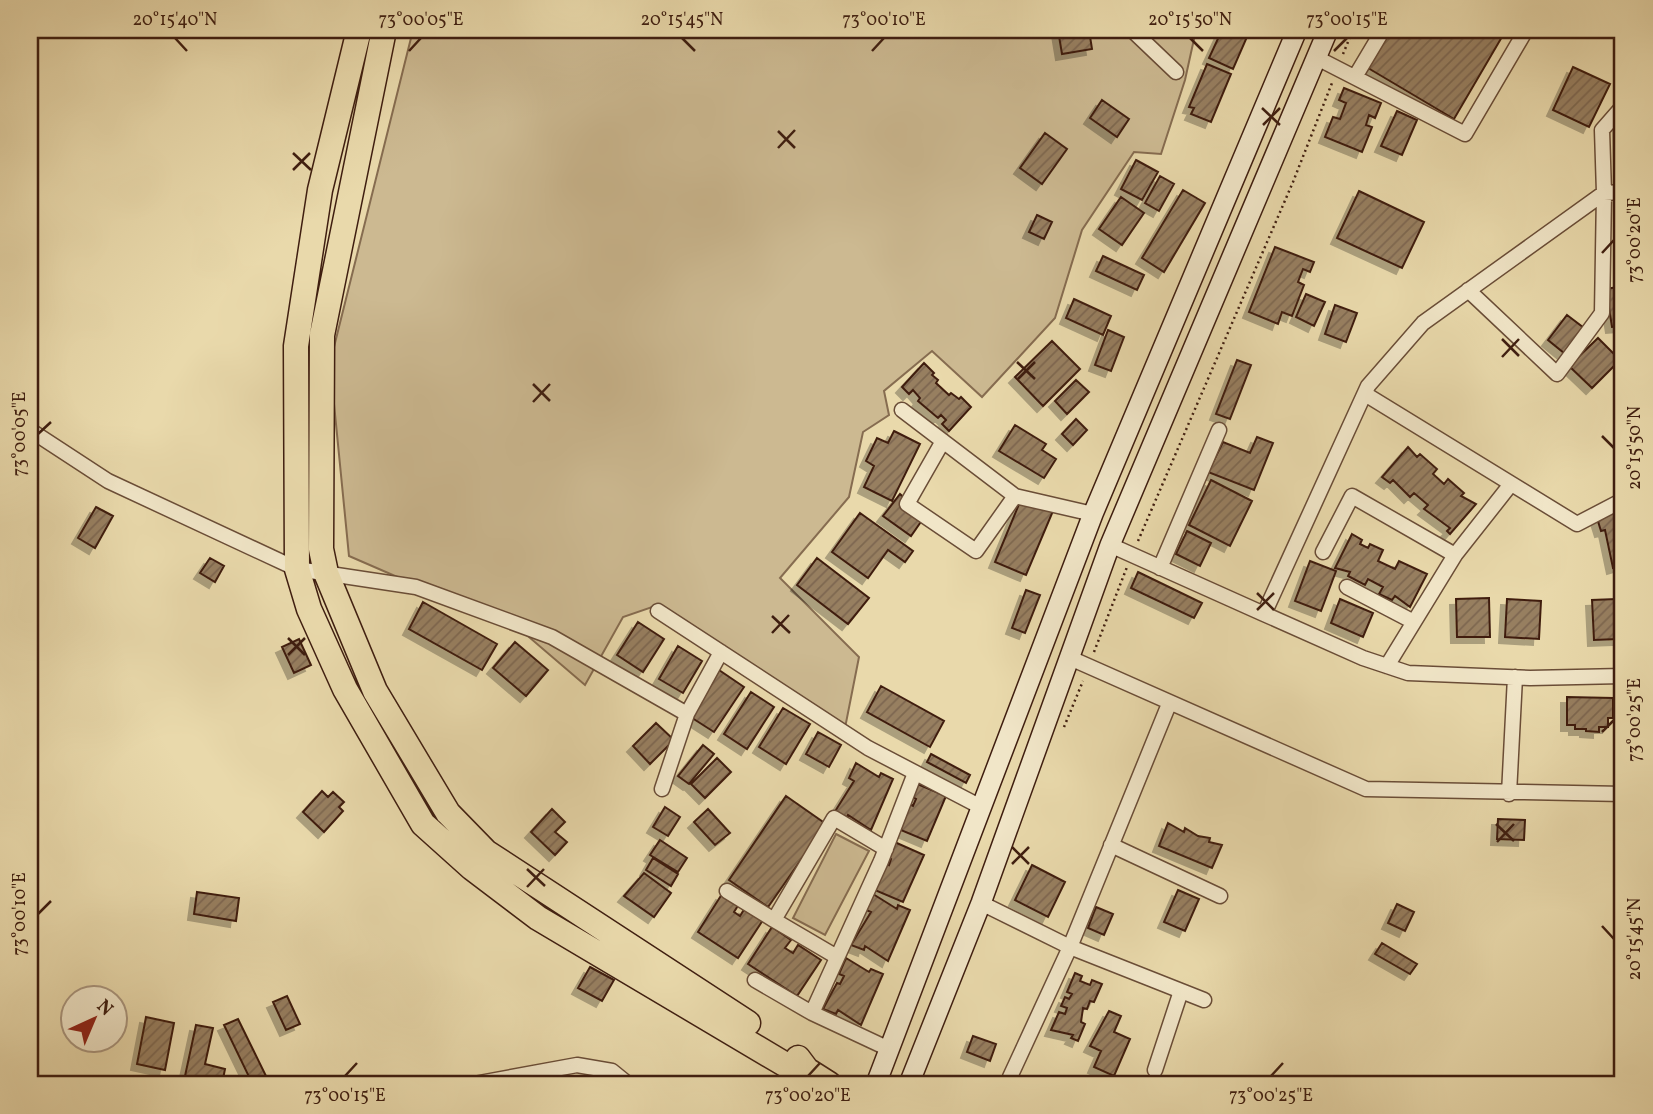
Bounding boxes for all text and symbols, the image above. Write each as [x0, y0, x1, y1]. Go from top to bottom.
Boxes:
text: 20°15'40"N [133, 8, 217, 33]
text: 73°00'05"E [379, 8, 464, 33]
text: 20°15'45"N [641, 8, 723, 33]
text: 73°00'10"E [842, 8, 926, 33]
text: 20°15'50"N [1148, 8, 1232, 33]
text: 73°00'15"E [1306, 8, 1388, 33]
text: 73°00'20"E [1623, 197, 1648, 283]
text: 73°00'05"E [8, 391, 33, 476]
text: 20°15'50"N [1623, 406, 1648, 490]
text: 73°00'25"E [1623, 678, 1648, 762]
text: 73°00'10"E [8, 872, 33, 956]
text: 20°15'45"N [1623, 898, 1648, 980]
north arrow [60, 984, 130, 1054]
text: N [90, 994, 119, 1022]
text: 73°00'15"E [304, 1084, 386, 1109]
text: 73°00'20"E [765, 1084, 851, 1109]
text: 73°00'25"E [1229, 1084, 1313, 1109]

